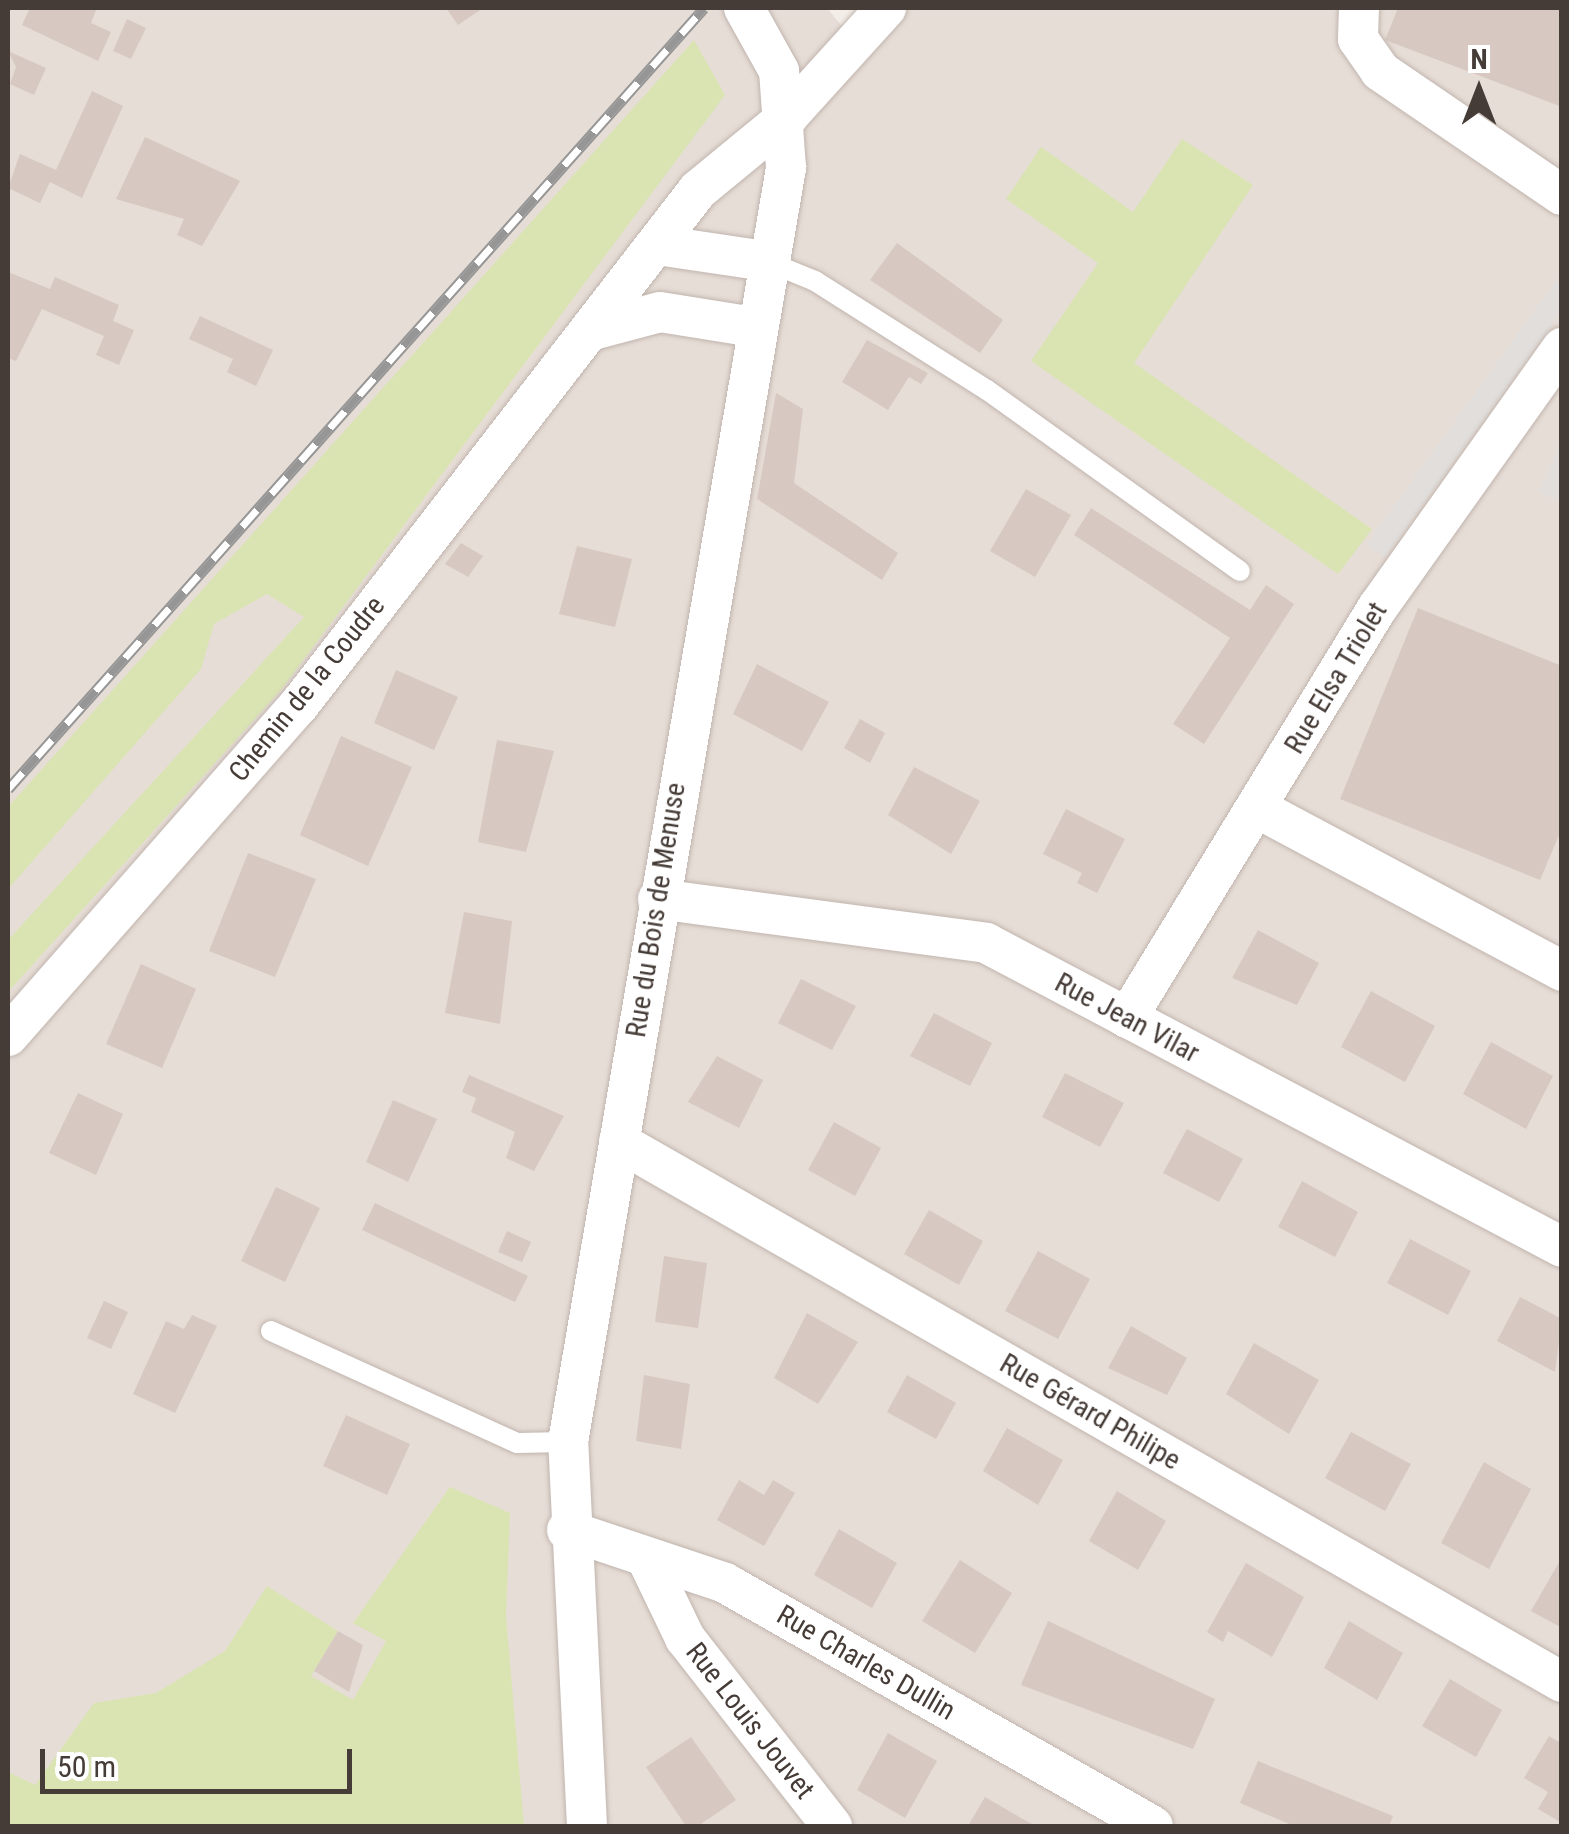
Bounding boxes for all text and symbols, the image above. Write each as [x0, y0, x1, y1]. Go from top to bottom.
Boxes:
north arrow [1429, 40, 1529, 140]
text: N [1470, 43, 1488, 76]
street label: Chemin de la Coudre [222, 590, 392, 788]
street label: Rue Elsa Triolet [1277, 596, 1395, 760]
street label: Rue du Bois de Menuse [619, 780, 693, 1040]
street label: Rue Jean Vilar [1049, 966, 1205, 1070]
street label: Rue Gérard Philipe [994, 1347, 1186, 1477]
street label: Rue Charles Dullin [771, 1598, 961, 1728]
street label: Rue Louis Jouvet [679, 1636, 821, 1806]
scale bar [45, 1729, 358, 1791]
text: 50 m [57, 1749, 116, 1784]

